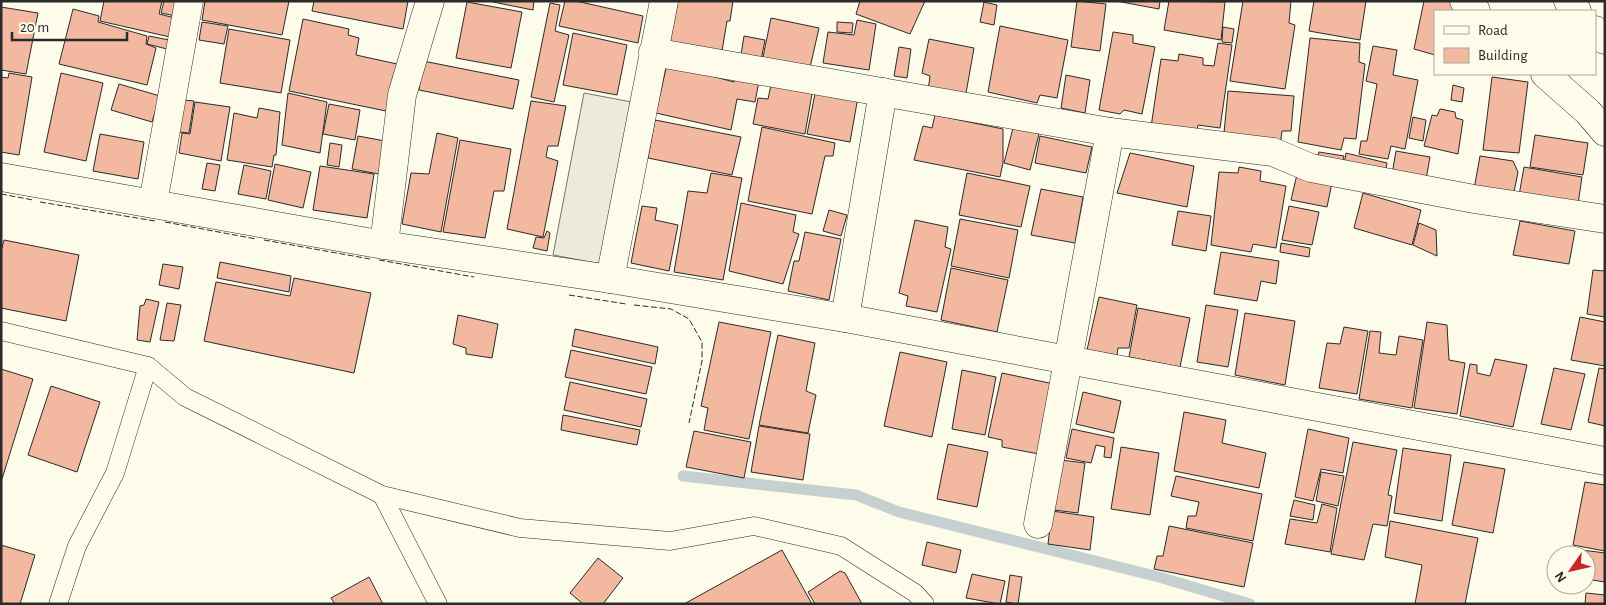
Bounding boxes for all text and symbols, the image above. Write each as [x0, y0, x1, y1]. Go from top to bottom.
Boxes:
scale bar [12, 10, 128, 42]
legend [1434, 10, 1596, 75]
text: 20 m [20, 20, 49, 35]
text: Road [1478, 23, 1508, 38]
text: Building [1478, 48, 1528, 63]
north arrow [1546, 545, 1596, 595]
text: N [1553, 569, 1570, 585]

